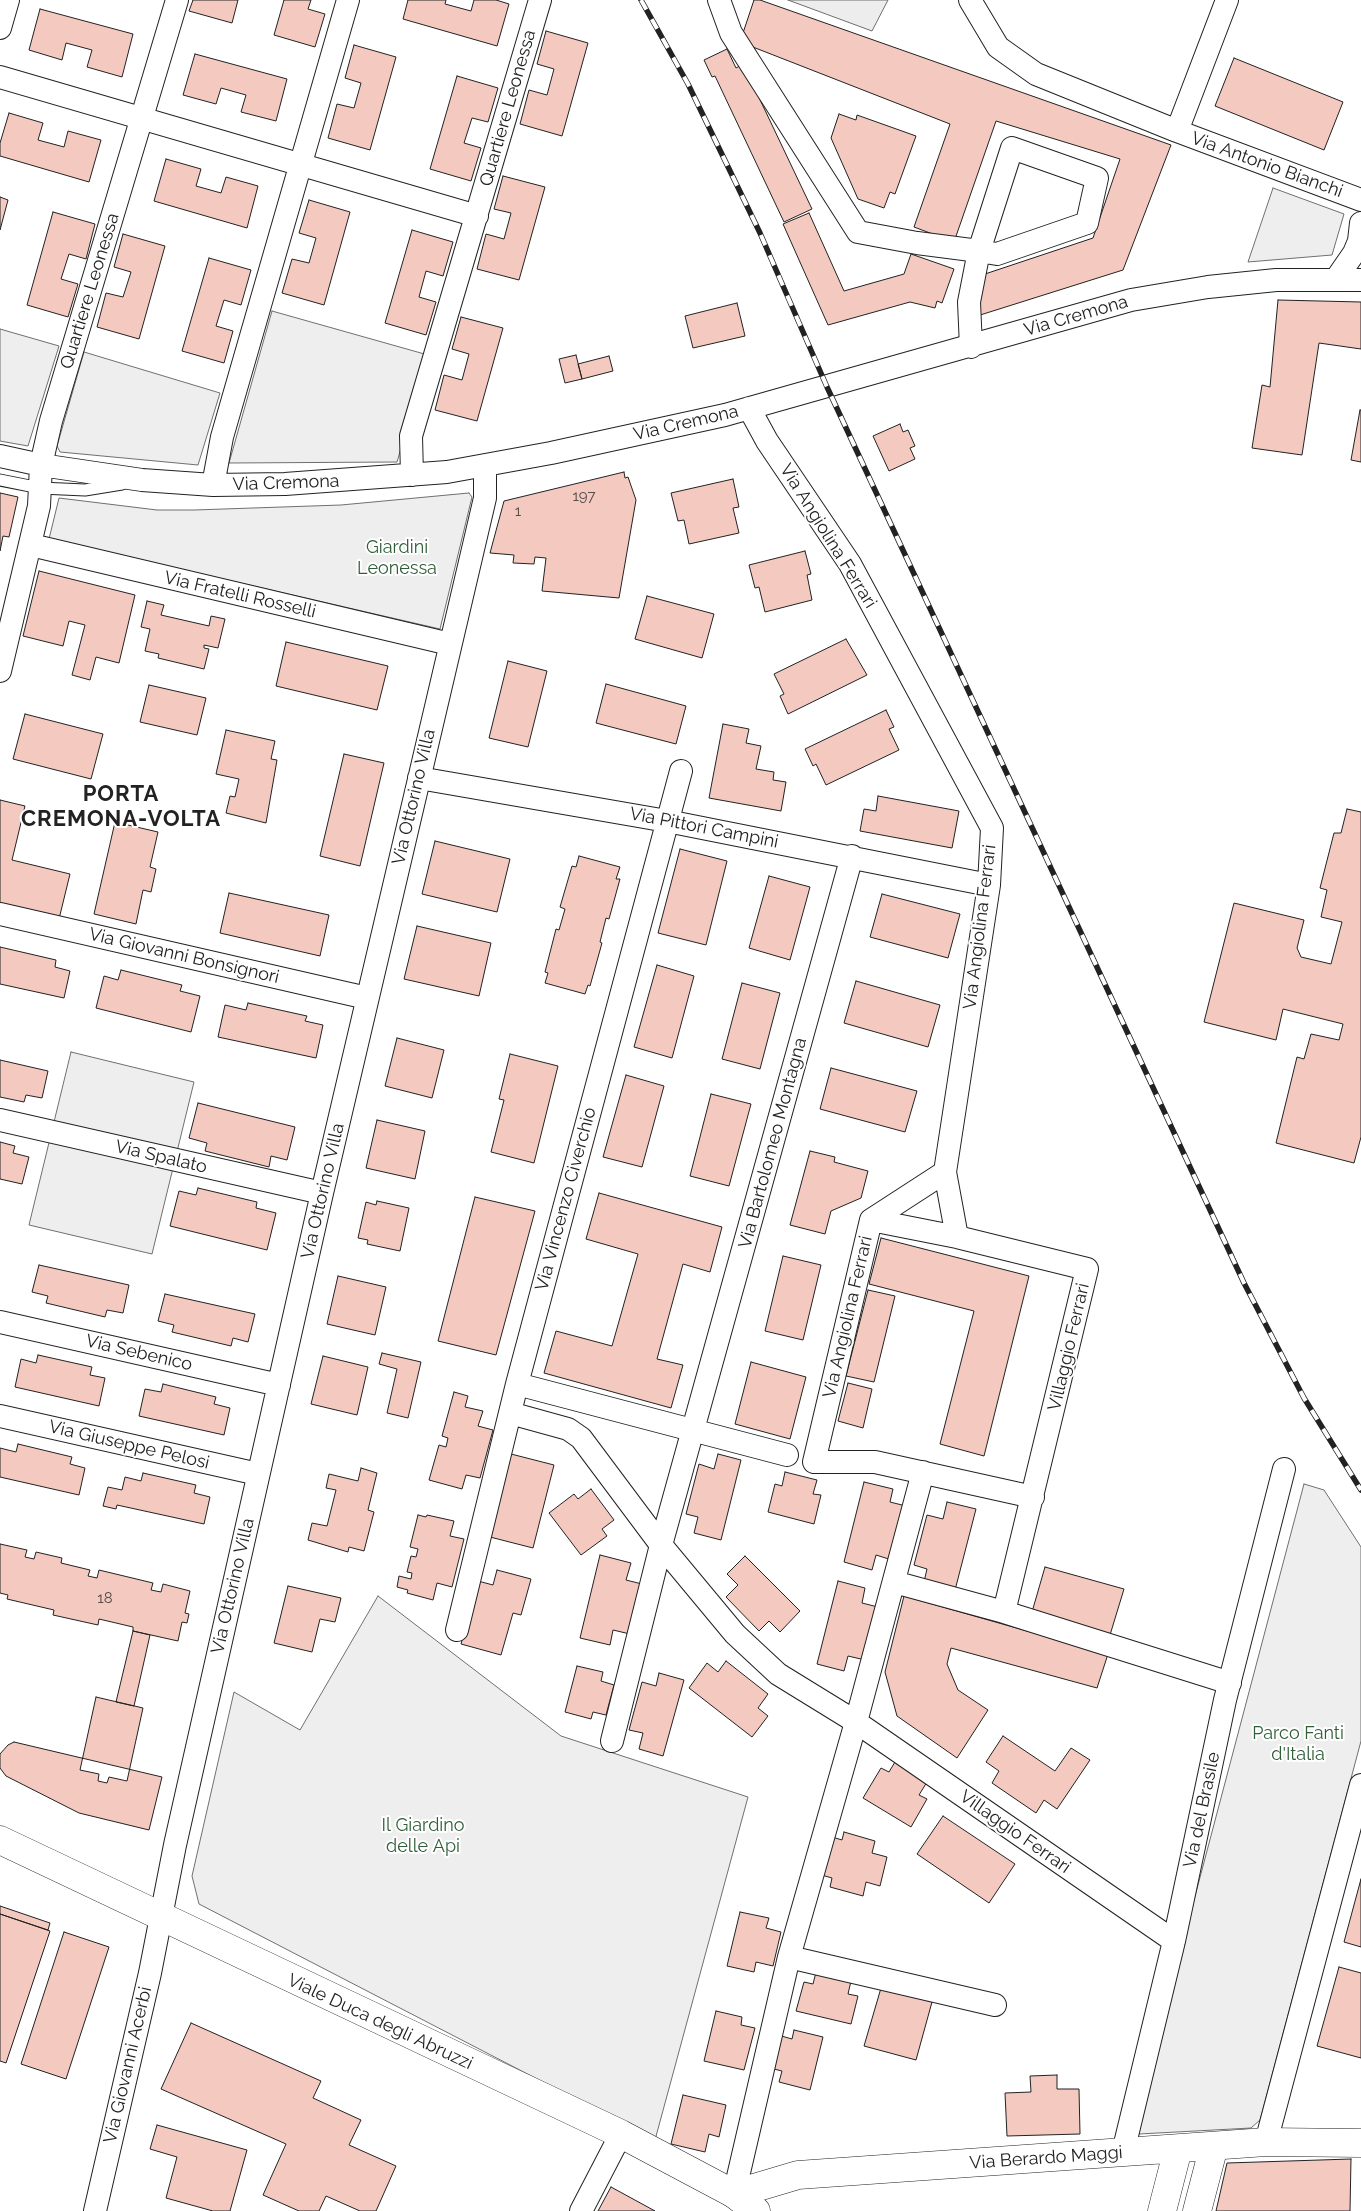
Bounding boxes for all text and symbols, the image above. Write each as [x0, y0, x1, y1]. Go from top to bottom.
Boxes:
street label: Quartiere Leonessa [475, 27, 541, 189]
street label: Via Antonio Bianchi [1188, 128, 1346, 202]
street label: Quartiere Leonessa [56, 210, 124, 372]
street label: Via Cremona [1022, 291, 1130, 341]
street label: Via Cremona [631, 400, 741, 446]
street label: Via Angiolina Ferrari [775, 460, 881, 612]
street label: Via Cremona [232, 470, 340, 496]
house number: 197 [572, 487, 596, 505]
house number: 1 [515, 502, 521, 520]
park label: Giardini Leonessa [357, 537, 437, 580]
street label: Via Fratelli Rosselli [162, 567, 318, 623]
street label: Via Ottorino Villa [388, 727, 440, 867]
district label: PORTA CREMONA-VOLTA [19, 781, 223, 832]
street label: Via Pittori Campini [628, 803, 780, 853]
street label: Via Angiolina Ferrari [959, 843, 1001, 1011]
street label: Via Giovanni Bonsignori [87, 924, 281, 988]
street label: Via Bartolomeo Montagna [734, 1035, 812, 1251]
street label: Via Vincenzo Civerchio [531, 1105, 601, 1293]
street label: Via Ottorino Villa [297, 1121, 349, 1261]
street label: Via Spalato [113, 1136, 209, 1178]
street label: Via Angiolina Ferrari [819, 1234, 877, 1400]
street label: Villaggio Ferrari [1044, 1281, 1094, 1413]
street label: Via Sebenico [84, 1330, 194, 1376]
street label: Via Giuseppe Pelosi [46, 1416, 212, 1474]
street label: Via Ottorino Villa [207, 1516, 259, 1656]
house number: 18 [97, 1589, 113, 1607]
park label: Parco Fanti d'Italia [1252, 1723, 1344, 1766]
street label: Via del Brasile [1179, 1750, 1225, 1870]
street label: Villaggio Ferrari [955, 1786, 1075, 1878]
park label: Il Giardino delle Api [382, 1815, 464, 1858]
street label: Viale Duca degli Abruzzi [284, 1970, 476, 2074]
street label: Via Giovanni Acerbi [99, 1985, 157, 2145]
street label: Via Berardo Maggi [969, 2142, 1123, 2174]

